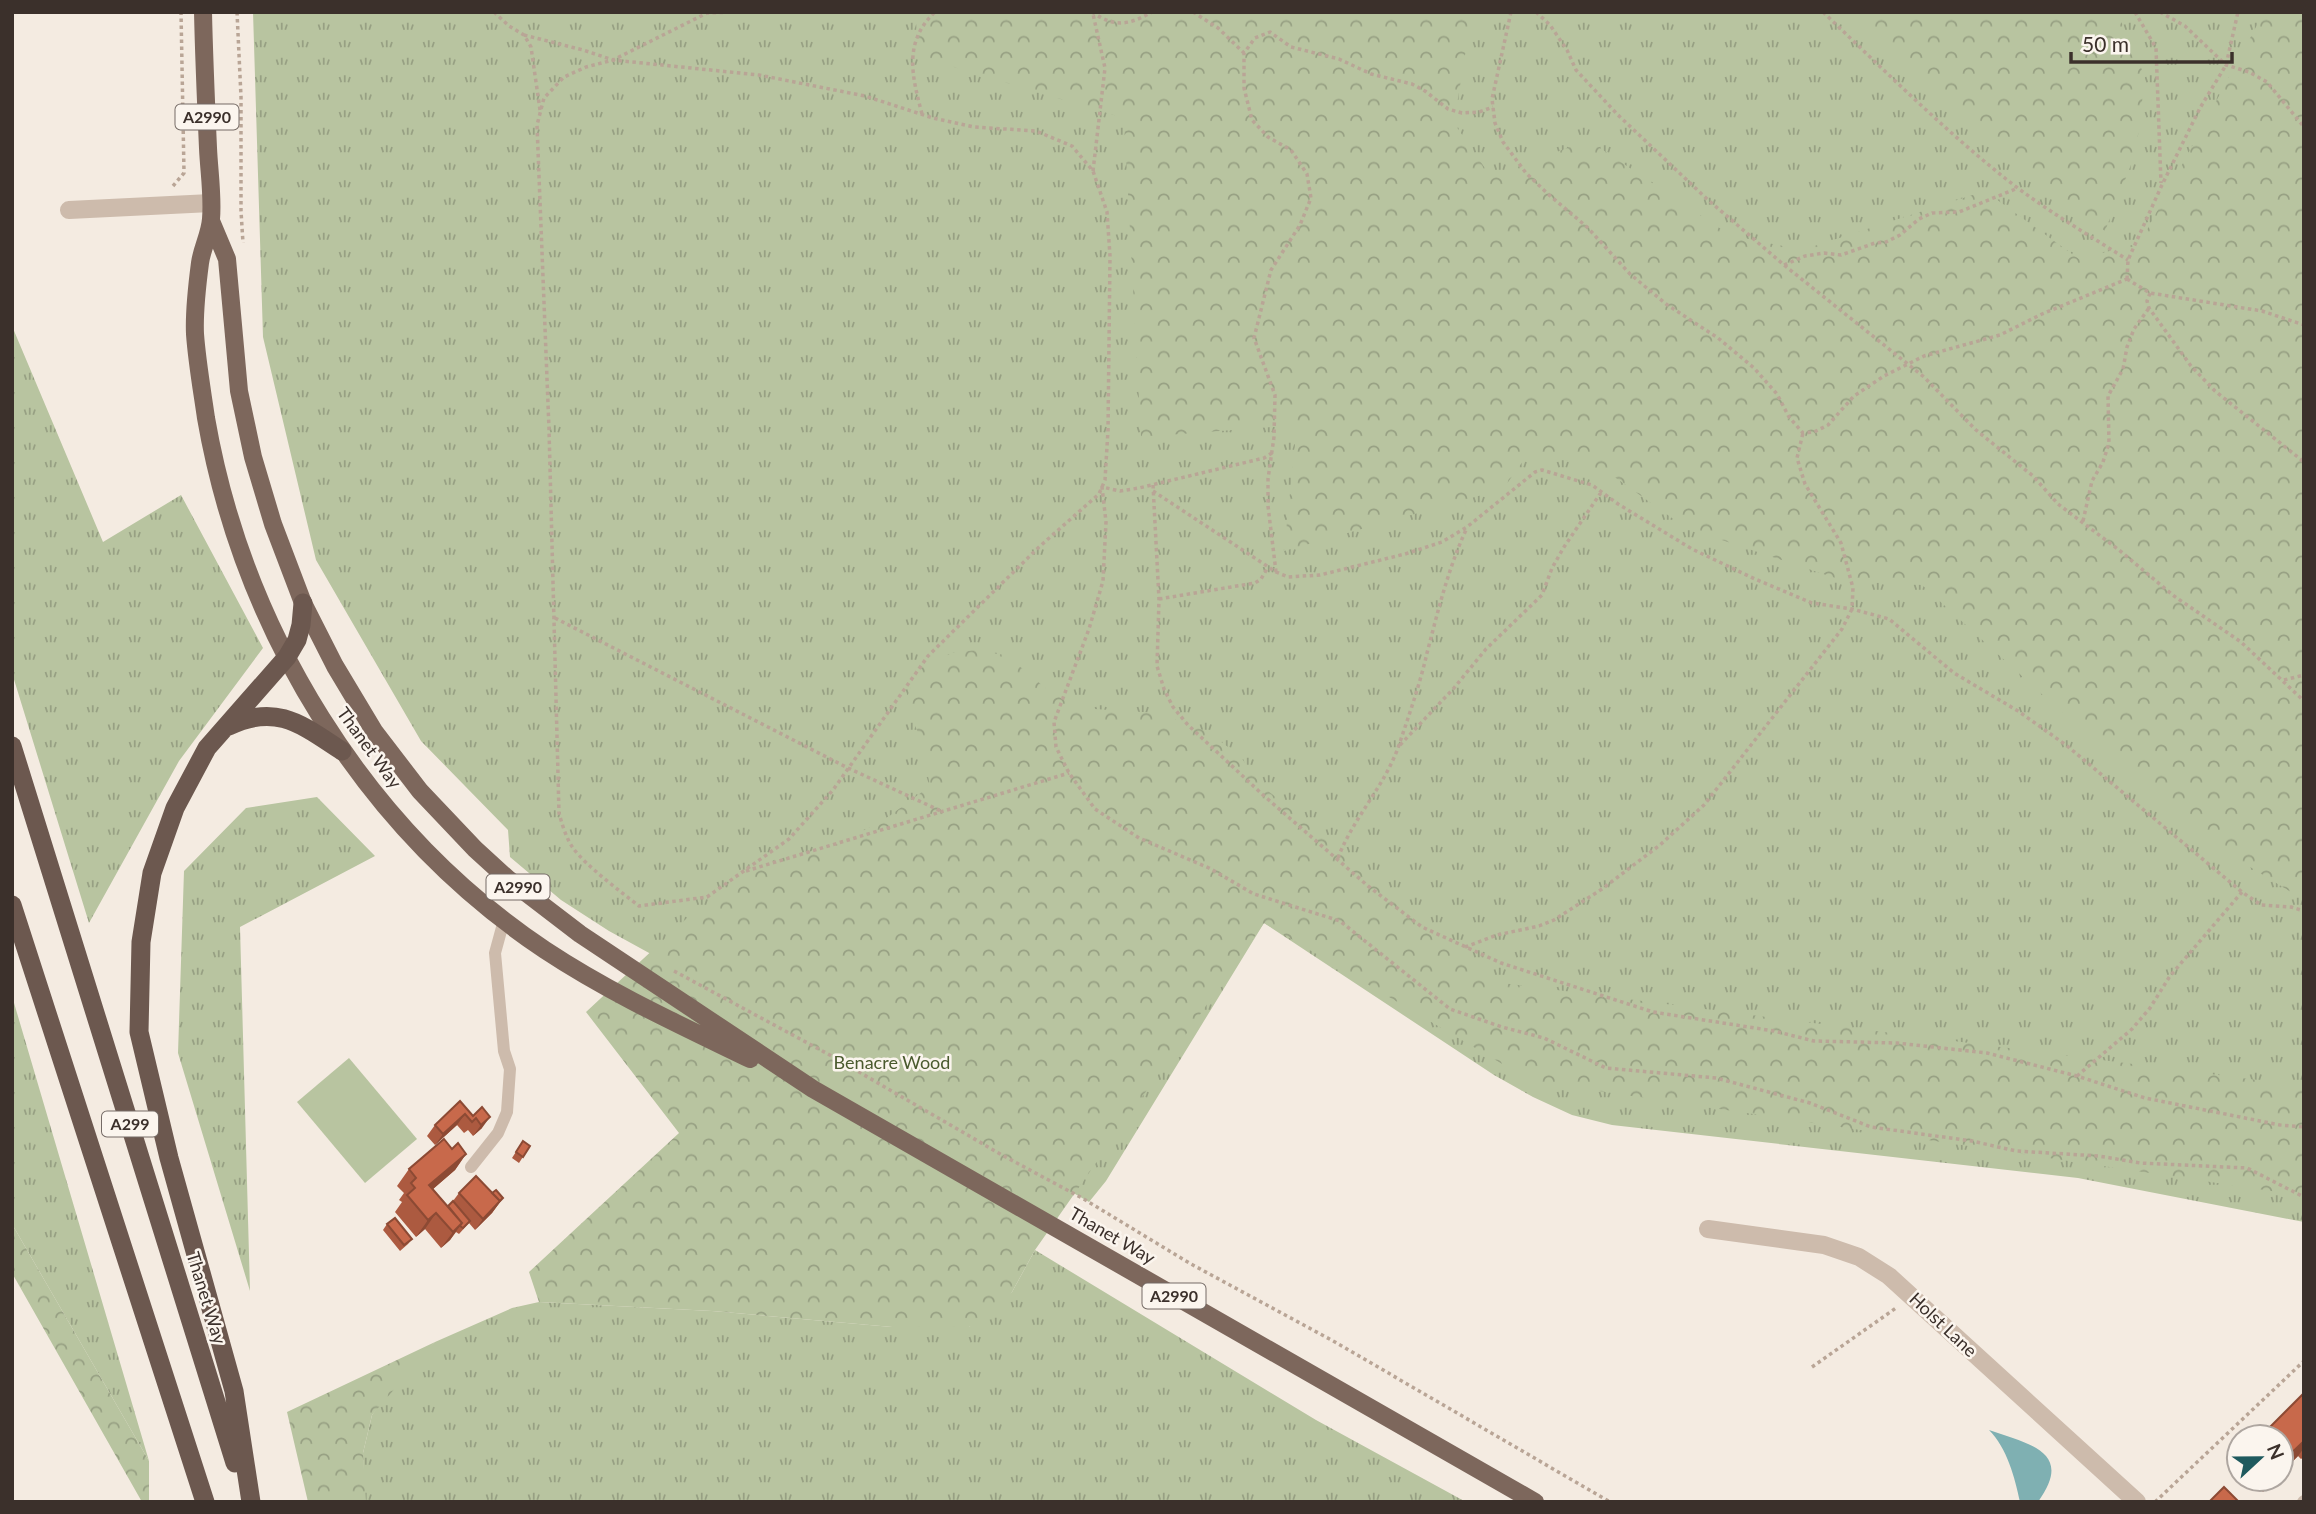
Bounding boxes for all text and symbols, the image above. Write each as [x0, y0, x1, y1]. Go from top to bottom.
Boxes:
scale bar [2071, 21, 2232, 65]
text: 50 m [2082, 31, 2129, 56]
road number: A2990 [176, 105, 238, 130]
street label: Thanet Way [333, 702, 407, 793]
road number: A2990 [486, 874, 550, 900]
park label: Benacre Wood [834, 1051, 950, 1073]
road number: A299 [102, 1112, 158, 1136]
street label: Thanet Way [1066, 1202, 1160, 1269]
street label: Thanet Way [182, 1249, 232, 1347]
road number: A2990 [1142, 1284, 1206, 1308]
street label: Holst Lane [1905, 1287, 1982, 1361]
north arrow [2225, 1423, 2295, 1493]
text: N [2263, 1440, 2290, 1463]

